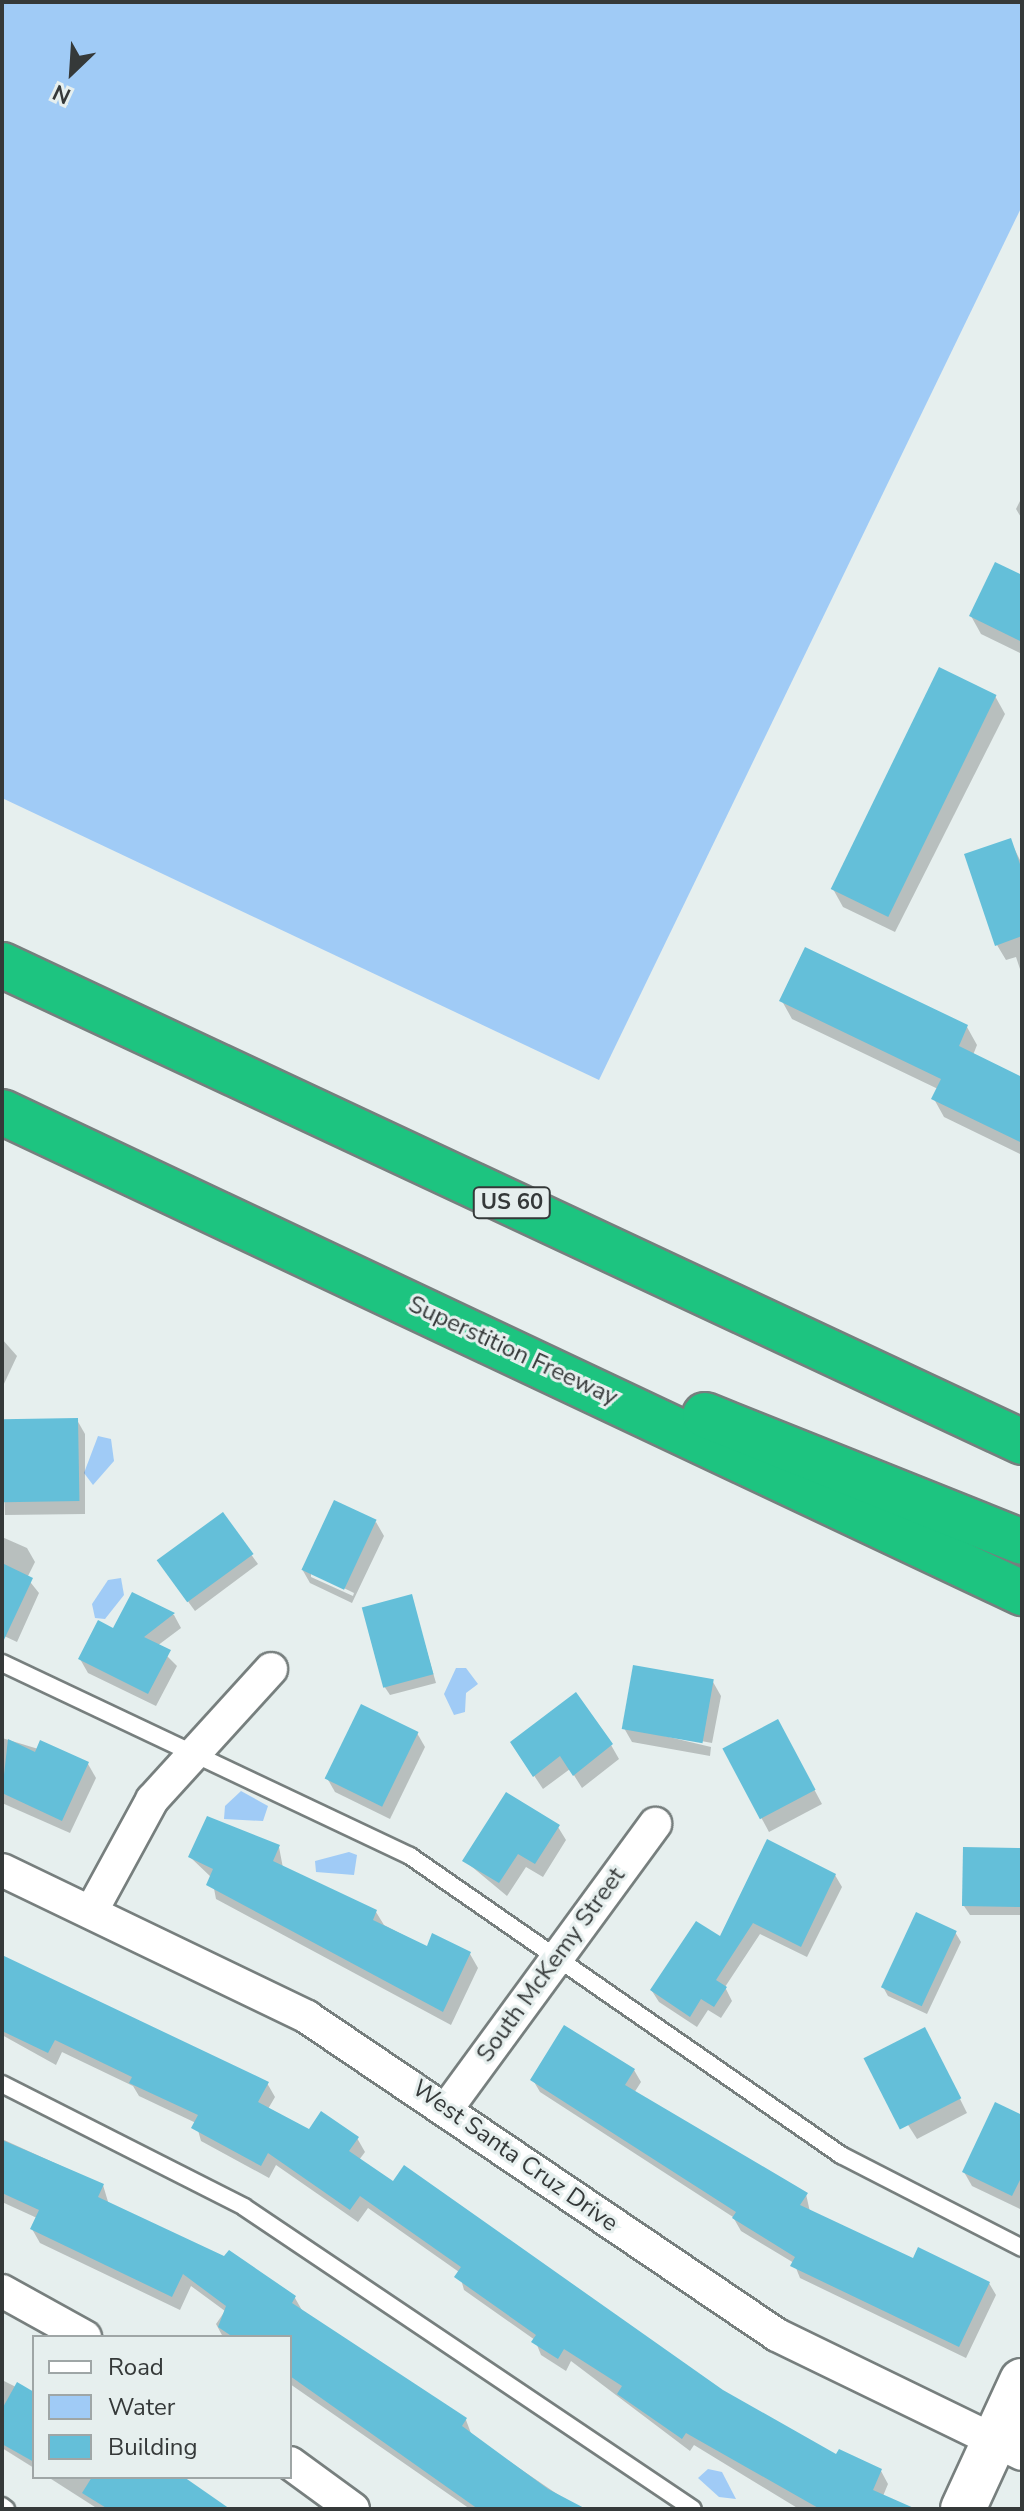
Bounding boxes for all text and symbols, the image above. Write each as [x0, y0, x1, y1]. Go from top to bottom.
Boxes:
north arrow [32, 32, 112, 112]
text: N [48, 77, 76, 111]
road number: US 60 [472, 1185, 552, 1221]
street label: Superstition Freeway [404, 1290, 622, 1412]
street label: South McKemy Street [471, 1862, 631, 2068]
street label: West Santa Cruz Drive [407, 2074, 623, 2238]
legend [32, 2335, 292, 2479]
text: Road [108, 2351, 164, 2383]
text: Water [108, 2391, 175, 2423]
text: Building [108, 2431, 198, 2463]

